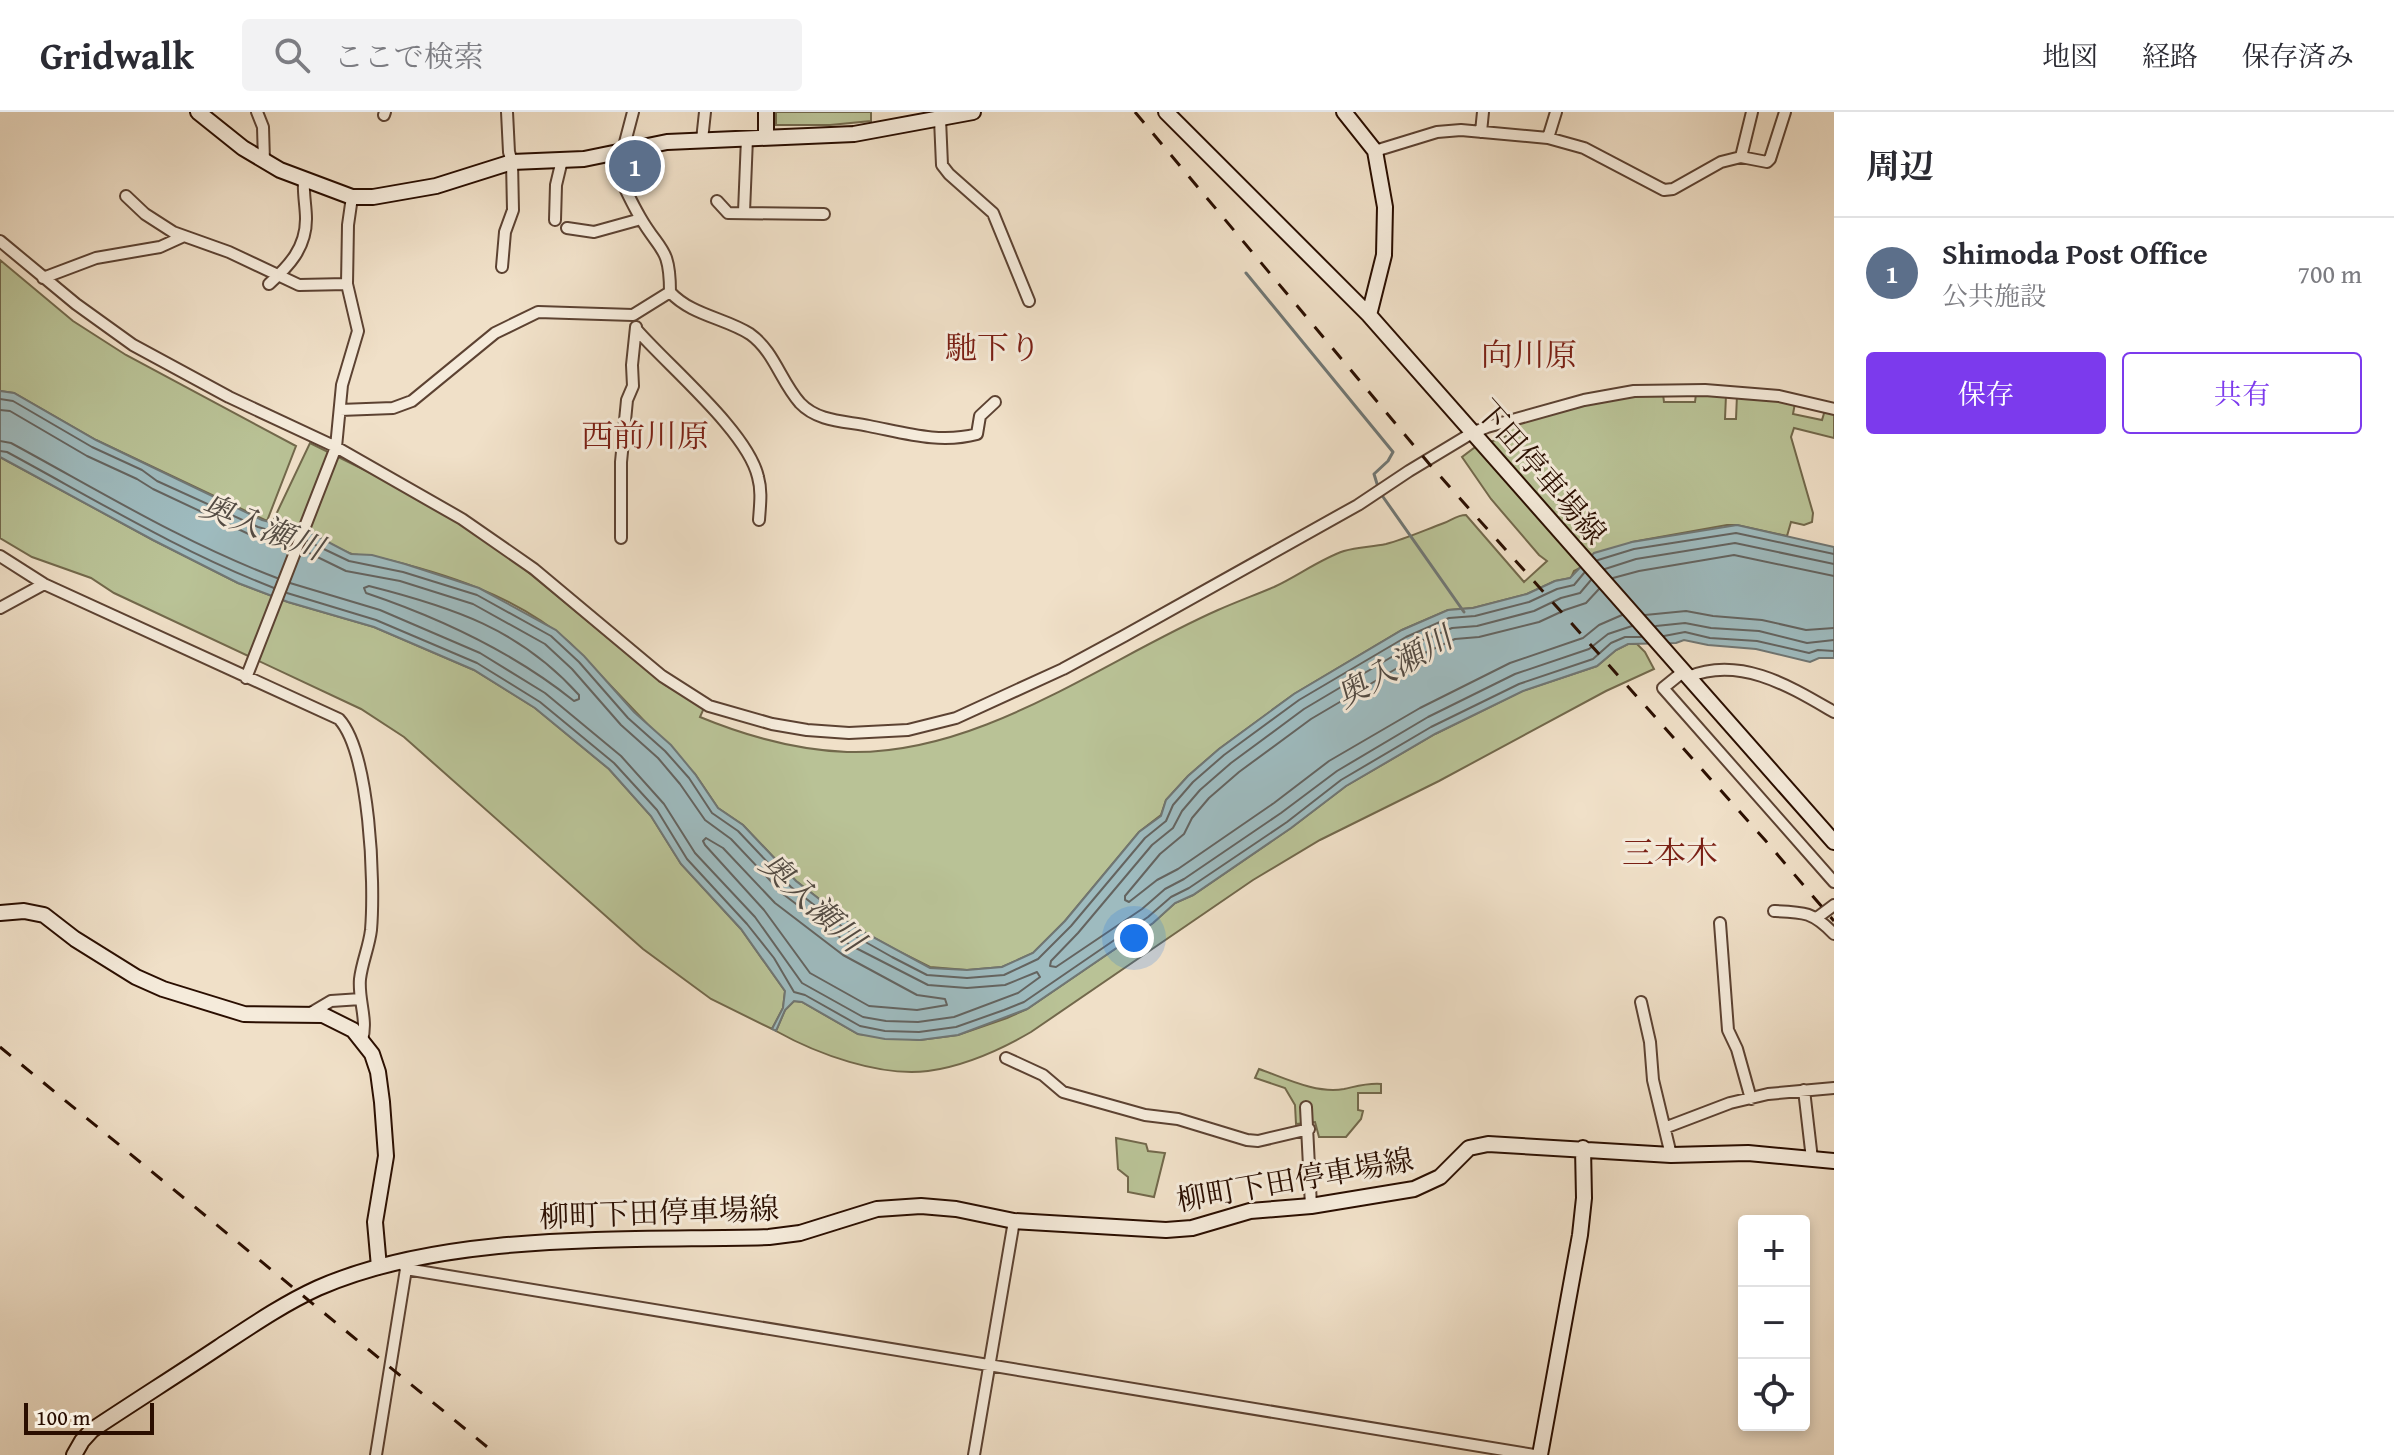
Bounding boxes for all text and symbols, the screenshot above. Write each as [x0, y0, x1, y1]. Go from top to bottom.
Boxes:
search box [242, 19, 802, 91]
text: Gridwalk [40, 27, 194, 83]
icon: search [270, 33, 314, 77]
text: ここで検索 [334, 34, 484, 78]
text: 地図 [2042, 35, 2098, 76]
text: 経路 [2142, 35, 2198, 76]
text: 保存済み [2242, 35, 2354, 76]
pin: 1 [609, 136, 661, 196]
text: 周辺 [1866, 141, 1934, 190]
text: Shimoda Post Office [1942, 231, 2208, 275]
text: 1 [1885, 254, 1899, 293]
text: 700 m [2297, 254, 2362, 293]
text: 公共施設 [1942, 276, 2046, 315]
district label: 馳下り [945, 324, 1041, 371]
district label: 向川原 [1481, 331, 1577, 378]
button: 保存 [1866, 352, 2106, 434]
button: 共有 [2122, 352, 2362, 434]
street label: 下田停車場線 [1466, 389, 1617, 554]
district label: 西前川原 [581, 412, 709, 459]
water label: 奥入瀬川 [194, 482, 333, 572]
water label: 奥入瀬川 [1327, 613, 1464, 719]
district label: 三本木 [1622, 829, 1718, 876]
water label: 奥入瀬川 [750, 841, 877, 965]
your location [1114, 918, 1154, 958]
street label: 柳町下田停車場線 [1173, 1137, 1417, 1222]
street label: 柳町下田停車場線 [538, 1186, 780, 1238]
map controls [1738, 1215, 1810, 1431]
button: + [1738, 1215, 1810, 1287]
button: − [1738, 1287, 1810, 1359]
button: locate [1738, 1359, 1810, 1431]
scale bar [24, 1399, 154, 1435]
text: 100 m [36, 1401, 91, 1433]

